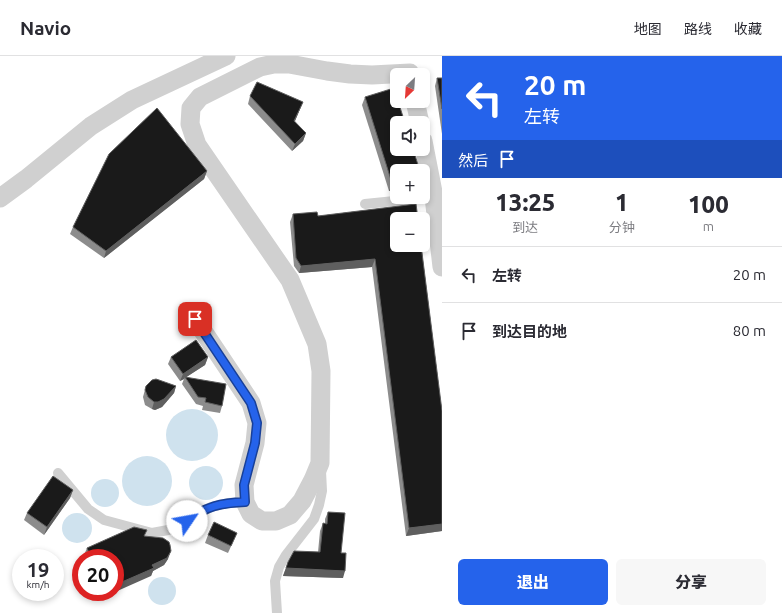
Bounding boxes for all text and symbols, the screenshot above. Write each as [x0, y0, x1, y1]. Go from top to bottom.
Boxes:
text: Navio [20, 17, 71, 39]
text: 地图 [634, 21, 662, 37]
text: 路线 [684, 21, 712, 37]
text: 收藏 [734, 21, 762, 37]
north arrow [390, 68, 430, 108]
map controls [390, 68, 430, 252]
text: 20 m [524, 69, 586, 100]
icon: left [458, 72, 510, 124]
text: 左转 [524, 106, 560, 126]
button: sound [390, 116, 430, 156]
icon: arrive [496, 148, 518, 170]
text: 然后 [458, 152, 488, 169]
button: + [390, 164, 430, 204]
text: 13:25 [495, 189, 555, 216]
text: 1 [615, 189, 629, 216]
text: 100 [688, 191, 729, 218]
button: − [390, 212, 430, 252]
text: m [703, 219, 714, 233]
text: 到达 [512, 220, 538, 234]
text: 分钟 [609, 220, 635, 234]
icon: left [458, 264, 480, 286]
text: 20 m [733, 266, 766, 283]
text: 左转 [492, 267, 522, 284]
pin [178, 302, 212, 336]
icon: arrive [184, 308, 206, 330]
icon: arrive [458, 320, 480, 342]
text: 80 m [733, 322, 766, 339]
text: 到达目的地 [492, 323, 567, 340]
position arrow [166, 500, 208, 542]
speed limit sign: 20 [72, 549, 124, 601]
text: 19 [27, 558, 49, 581]
button: 退出 [458, 559, 608, 605]
button: 分享 [616, 559, 766, 605]
text: km/h [26, 579, 50, 590]

